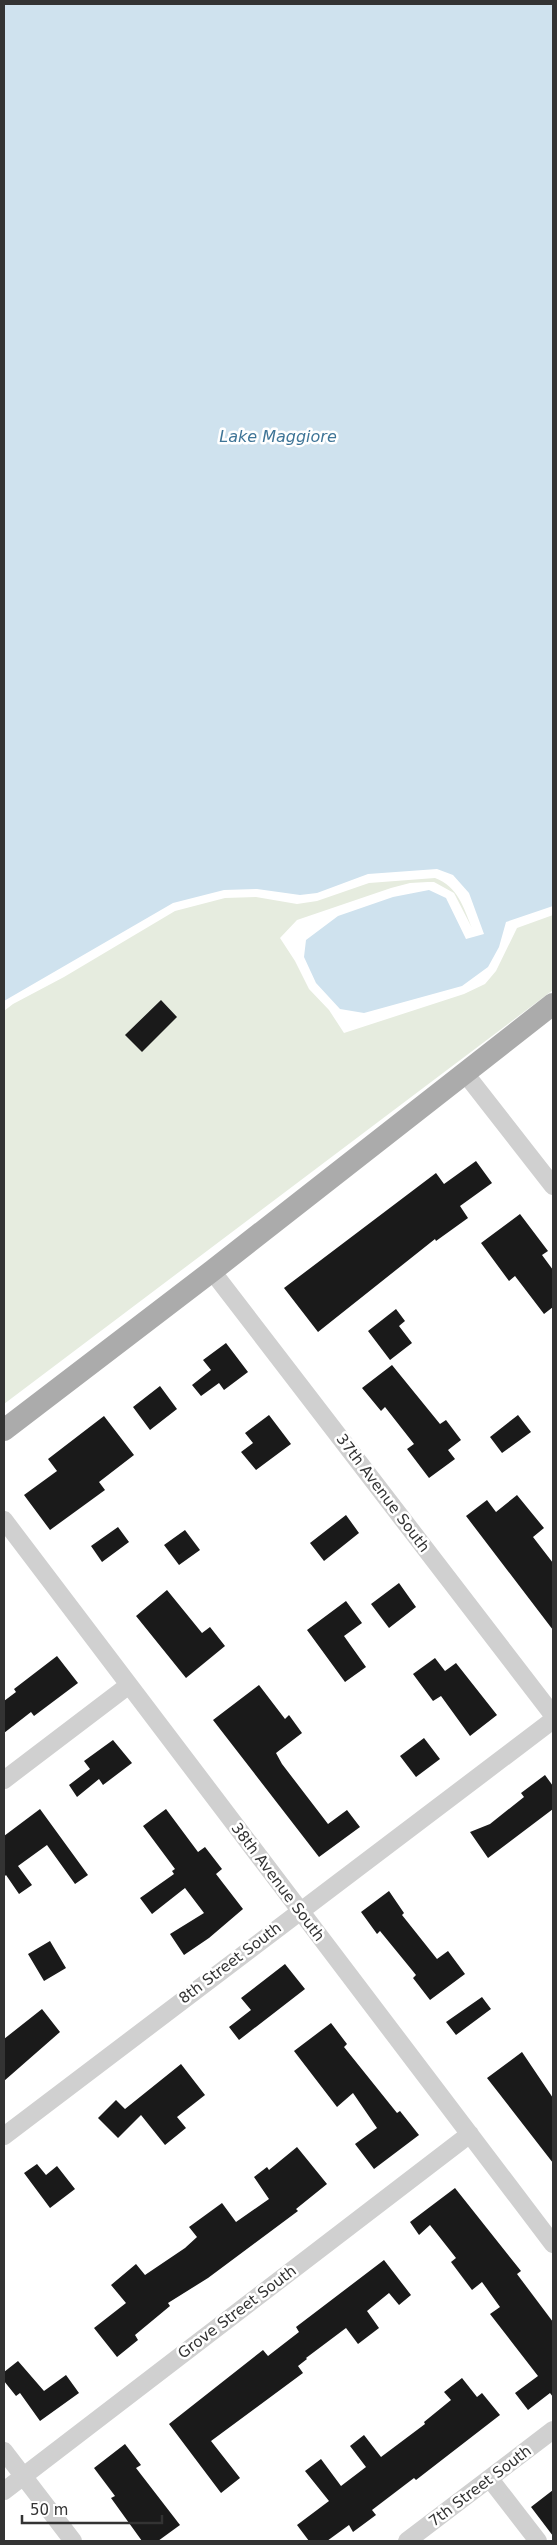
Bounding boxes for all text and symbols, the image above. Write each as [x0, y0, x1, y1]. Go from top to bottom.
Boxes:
water label: Lake Maggiore [219, 427, 337, 446]
street label: 37th Avenue South [333, 1430, 433, 1556]
street label: 38th Avenue South [228, 1819, 328, 1945]
street label: 8th Street South [175, 1919, 285, 2007]
street label: Grove Street South [174, 2262, 300, 2362]
street label: 7th Street South [425, 2442, 535, 2530]
scale bar [22, 2492, 162, 2524]
text: 50 m [30, 2501, 68, 2519]

